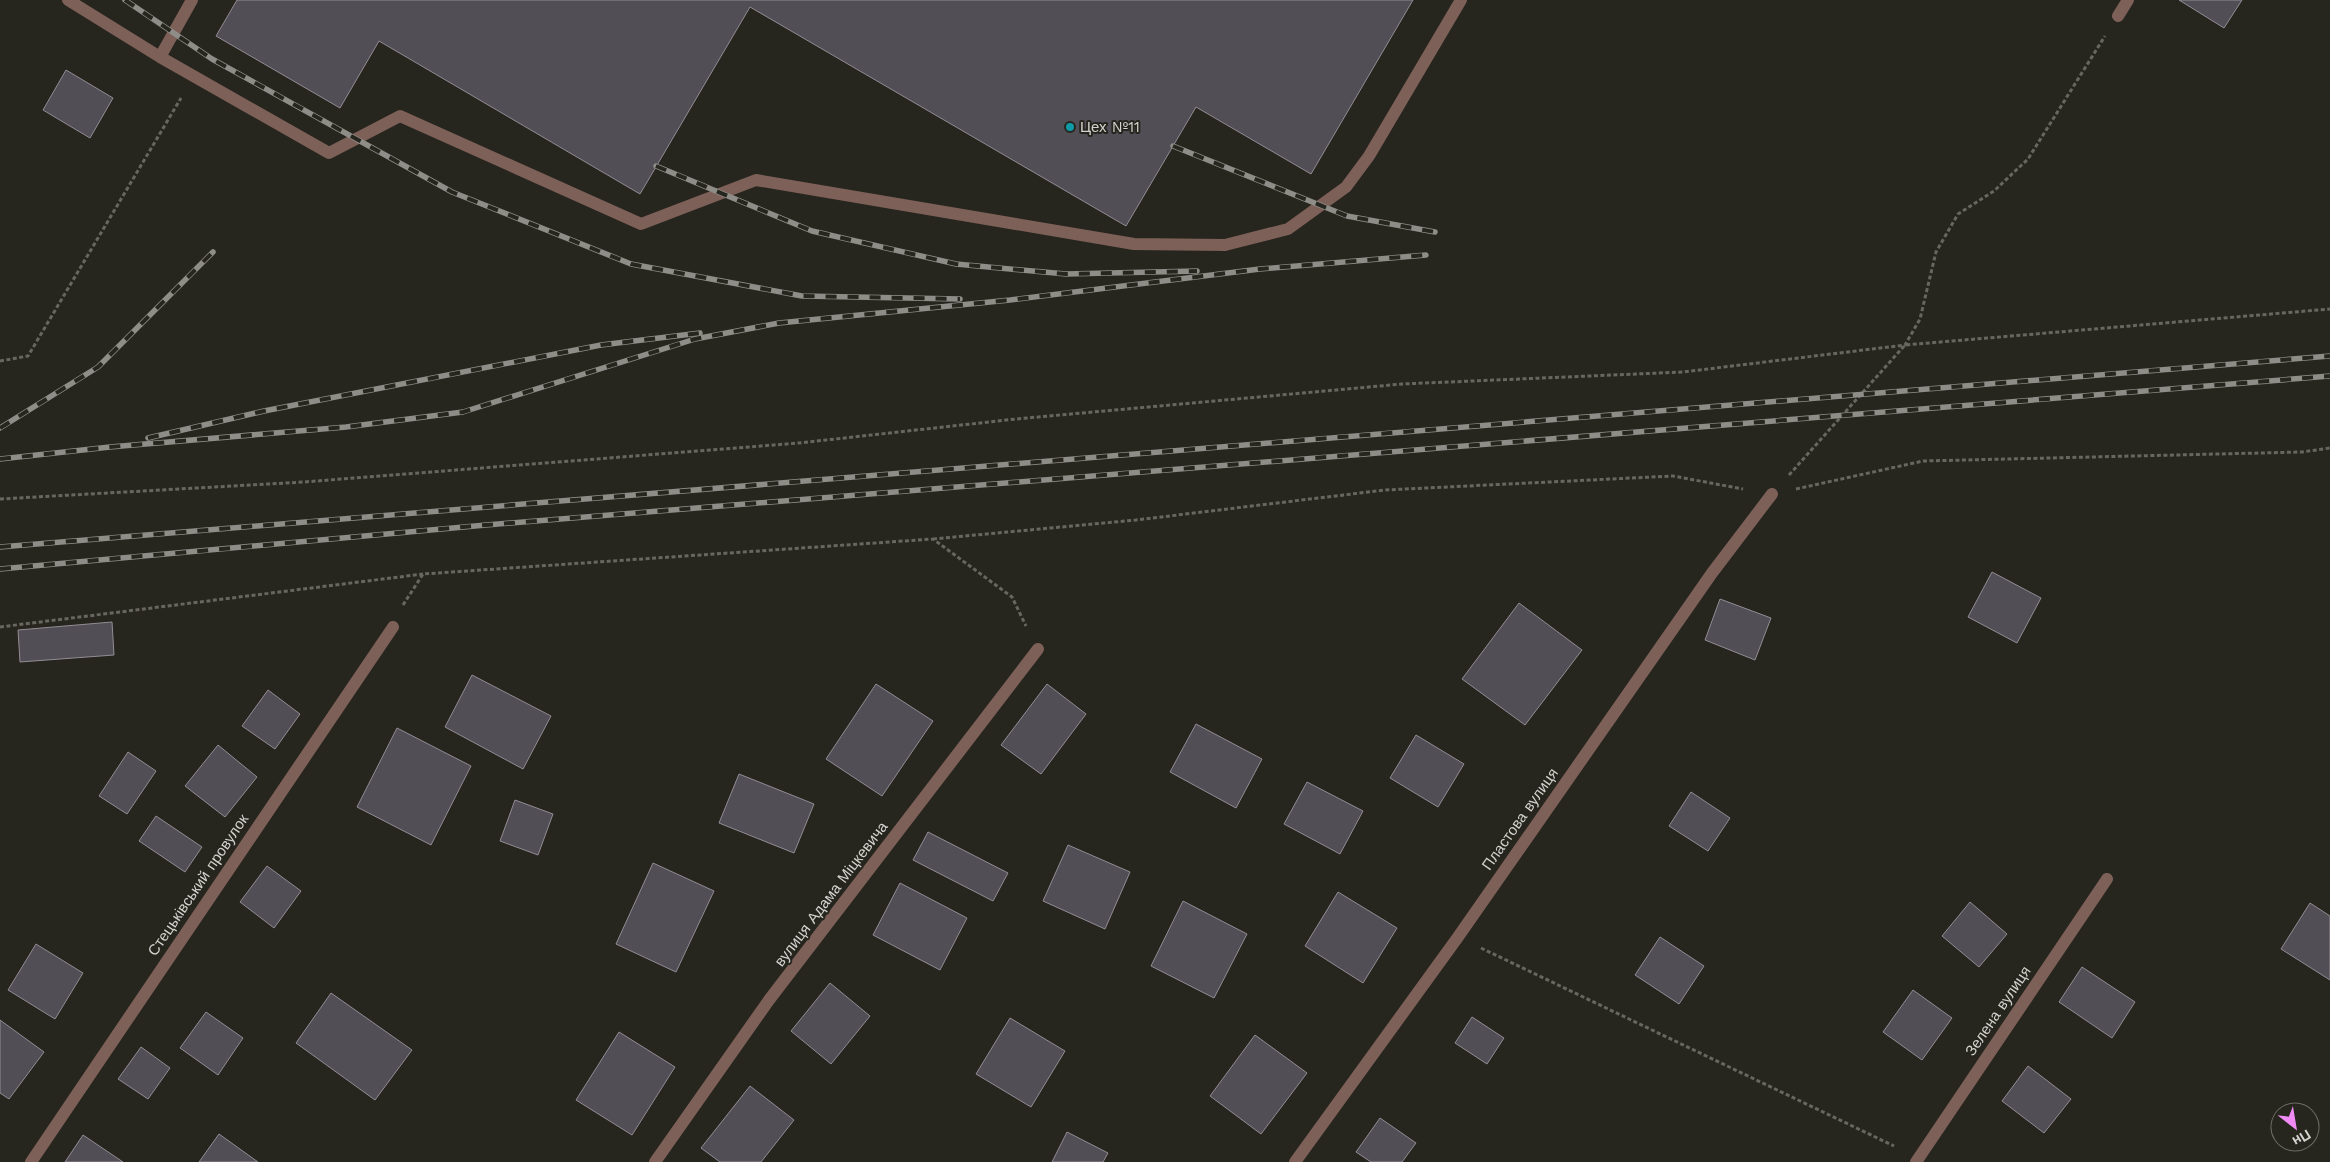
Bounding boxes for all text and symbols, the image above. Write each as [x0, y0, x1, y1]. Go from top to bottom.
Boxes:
place label: Цех №11 [1080, 118, 1140, 136]
marker: Цех №11 [1064, 121, 1076, 133]
street label: Пластова вулиця [1478, 765, 1562, 873]
street label: Стецьківський провулок [144, 810, 252, 959]
street label: вулиця Адама Міцкевича [771, 818, 892, 970]
street label: Зелена вулиця [1961, 963, 2035, 1059]
north arrow [2270, 1102, 2320, 1152]
text: Пн [2290, 1127, 2314, 1150]

